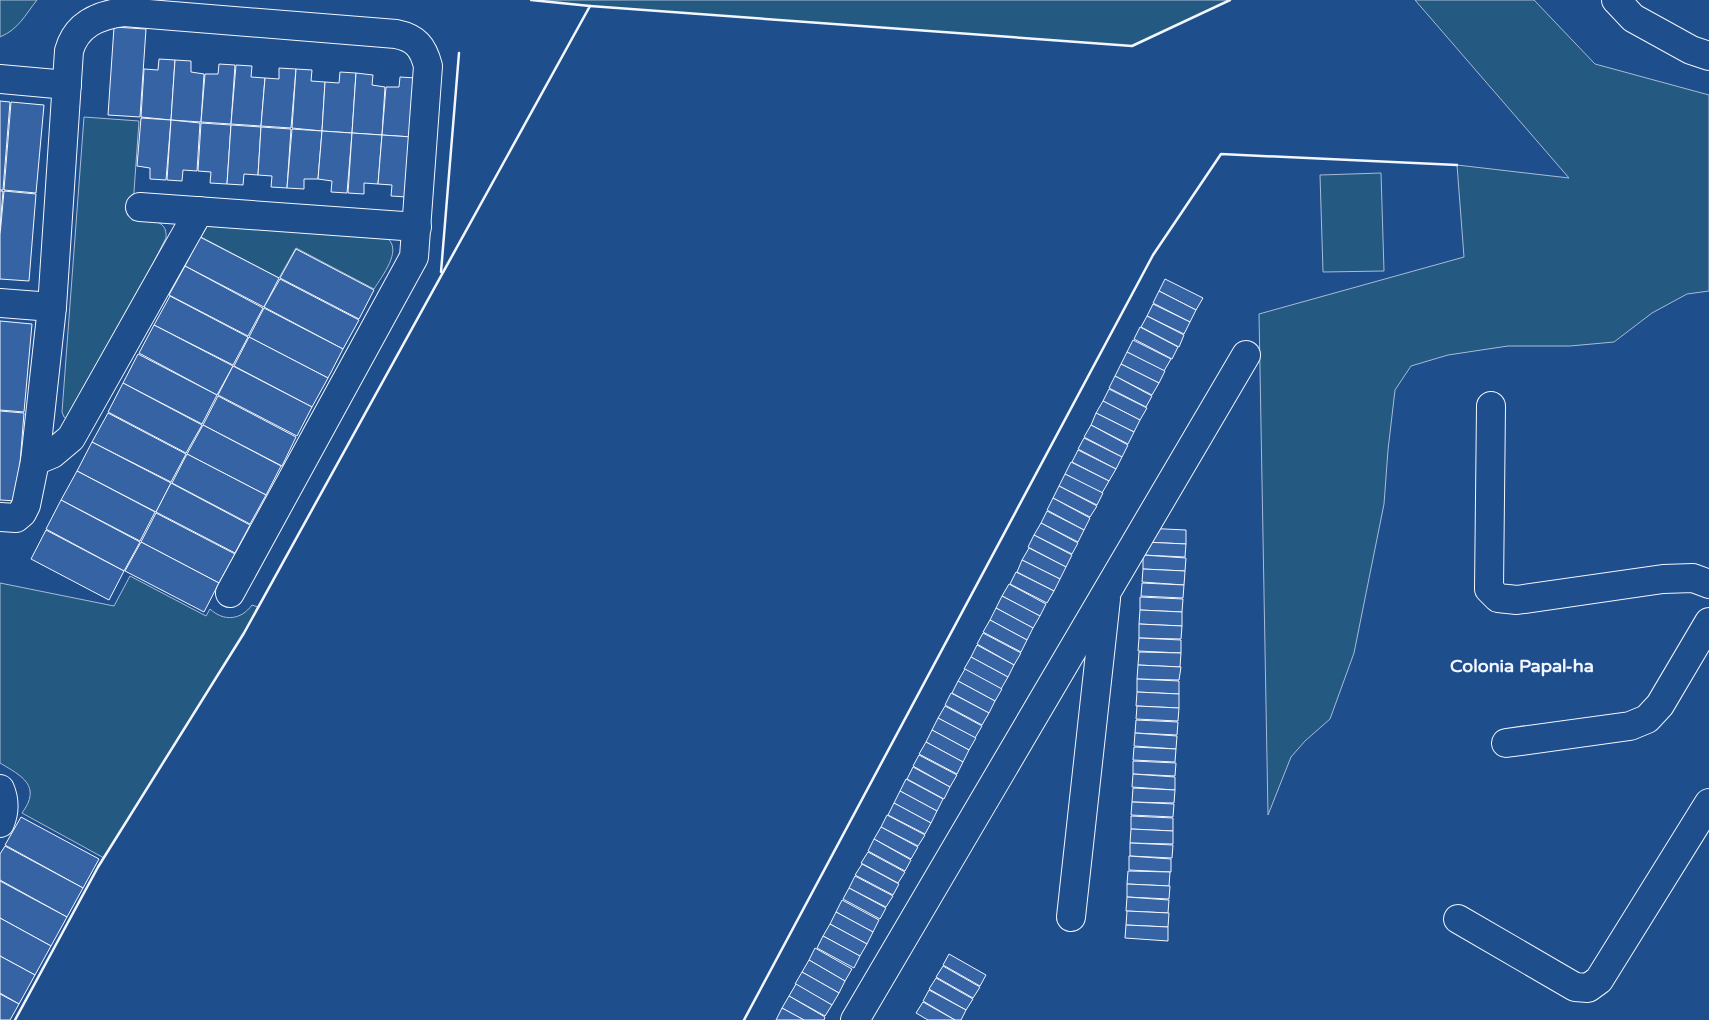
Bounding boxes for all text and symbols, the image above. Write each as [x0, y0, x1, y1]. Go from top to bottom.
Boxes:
district label: Colonia Papal-ha [1450, 655, 1594, 677]

